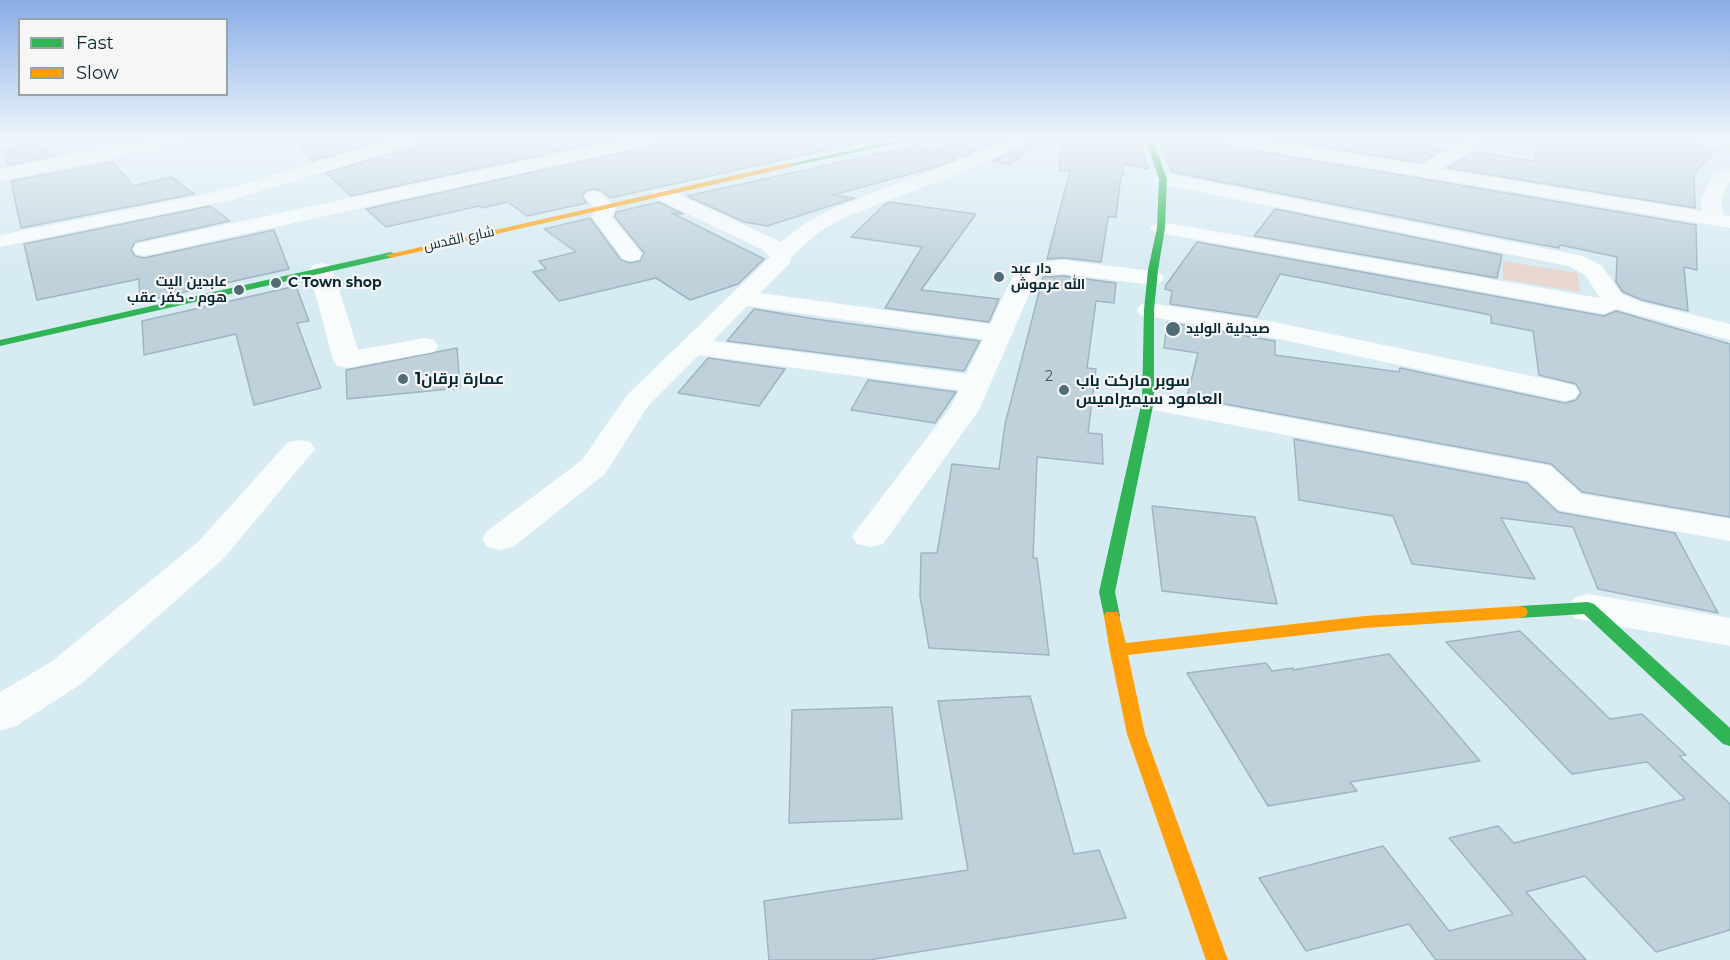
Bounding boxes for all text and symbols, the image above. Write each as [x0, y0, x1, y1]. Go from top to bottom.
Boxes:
legend [18, 18, 228, 96]
text: Fast [76, 32, 114, 54]
text: Slow [76, 62, 119, 84]
street label: شارع القدس [422, 223, 496, 255]
place label: دار عبد الله عرموش [1011, 261, 1085, 294]
marker: دار عبد الله عرموش [992, 270, 1006, 284]
place label: عابدين اليت هوم - كفر عقب [127, 274, 227, 306]
place label: C Town shop [288, 275, 382, 291]
marker: C Town shop [269, 276, 283, 290]
marker: عابدين اليت هوم - كفر عقب [232, 283, 246, 297]
marker: صيدلية الوليد [1164, 320, 1182, 338]
place label: صيدلية الوليد [1186, 321, 1270, 337]
place label: 1عمارة برقان [415, 369, 504, 389]
house number: 2 [1045, 369, 1053, 385]
place label: سوبر ماركت باب العامود سيميراميس [1076, 371, 1223, 409]
marker: 1عمارة برقان [396, 372, 410, 386]
marker: سوبر ماركت باب العامود سيميراميس [1057, 383, 1071, 397]

